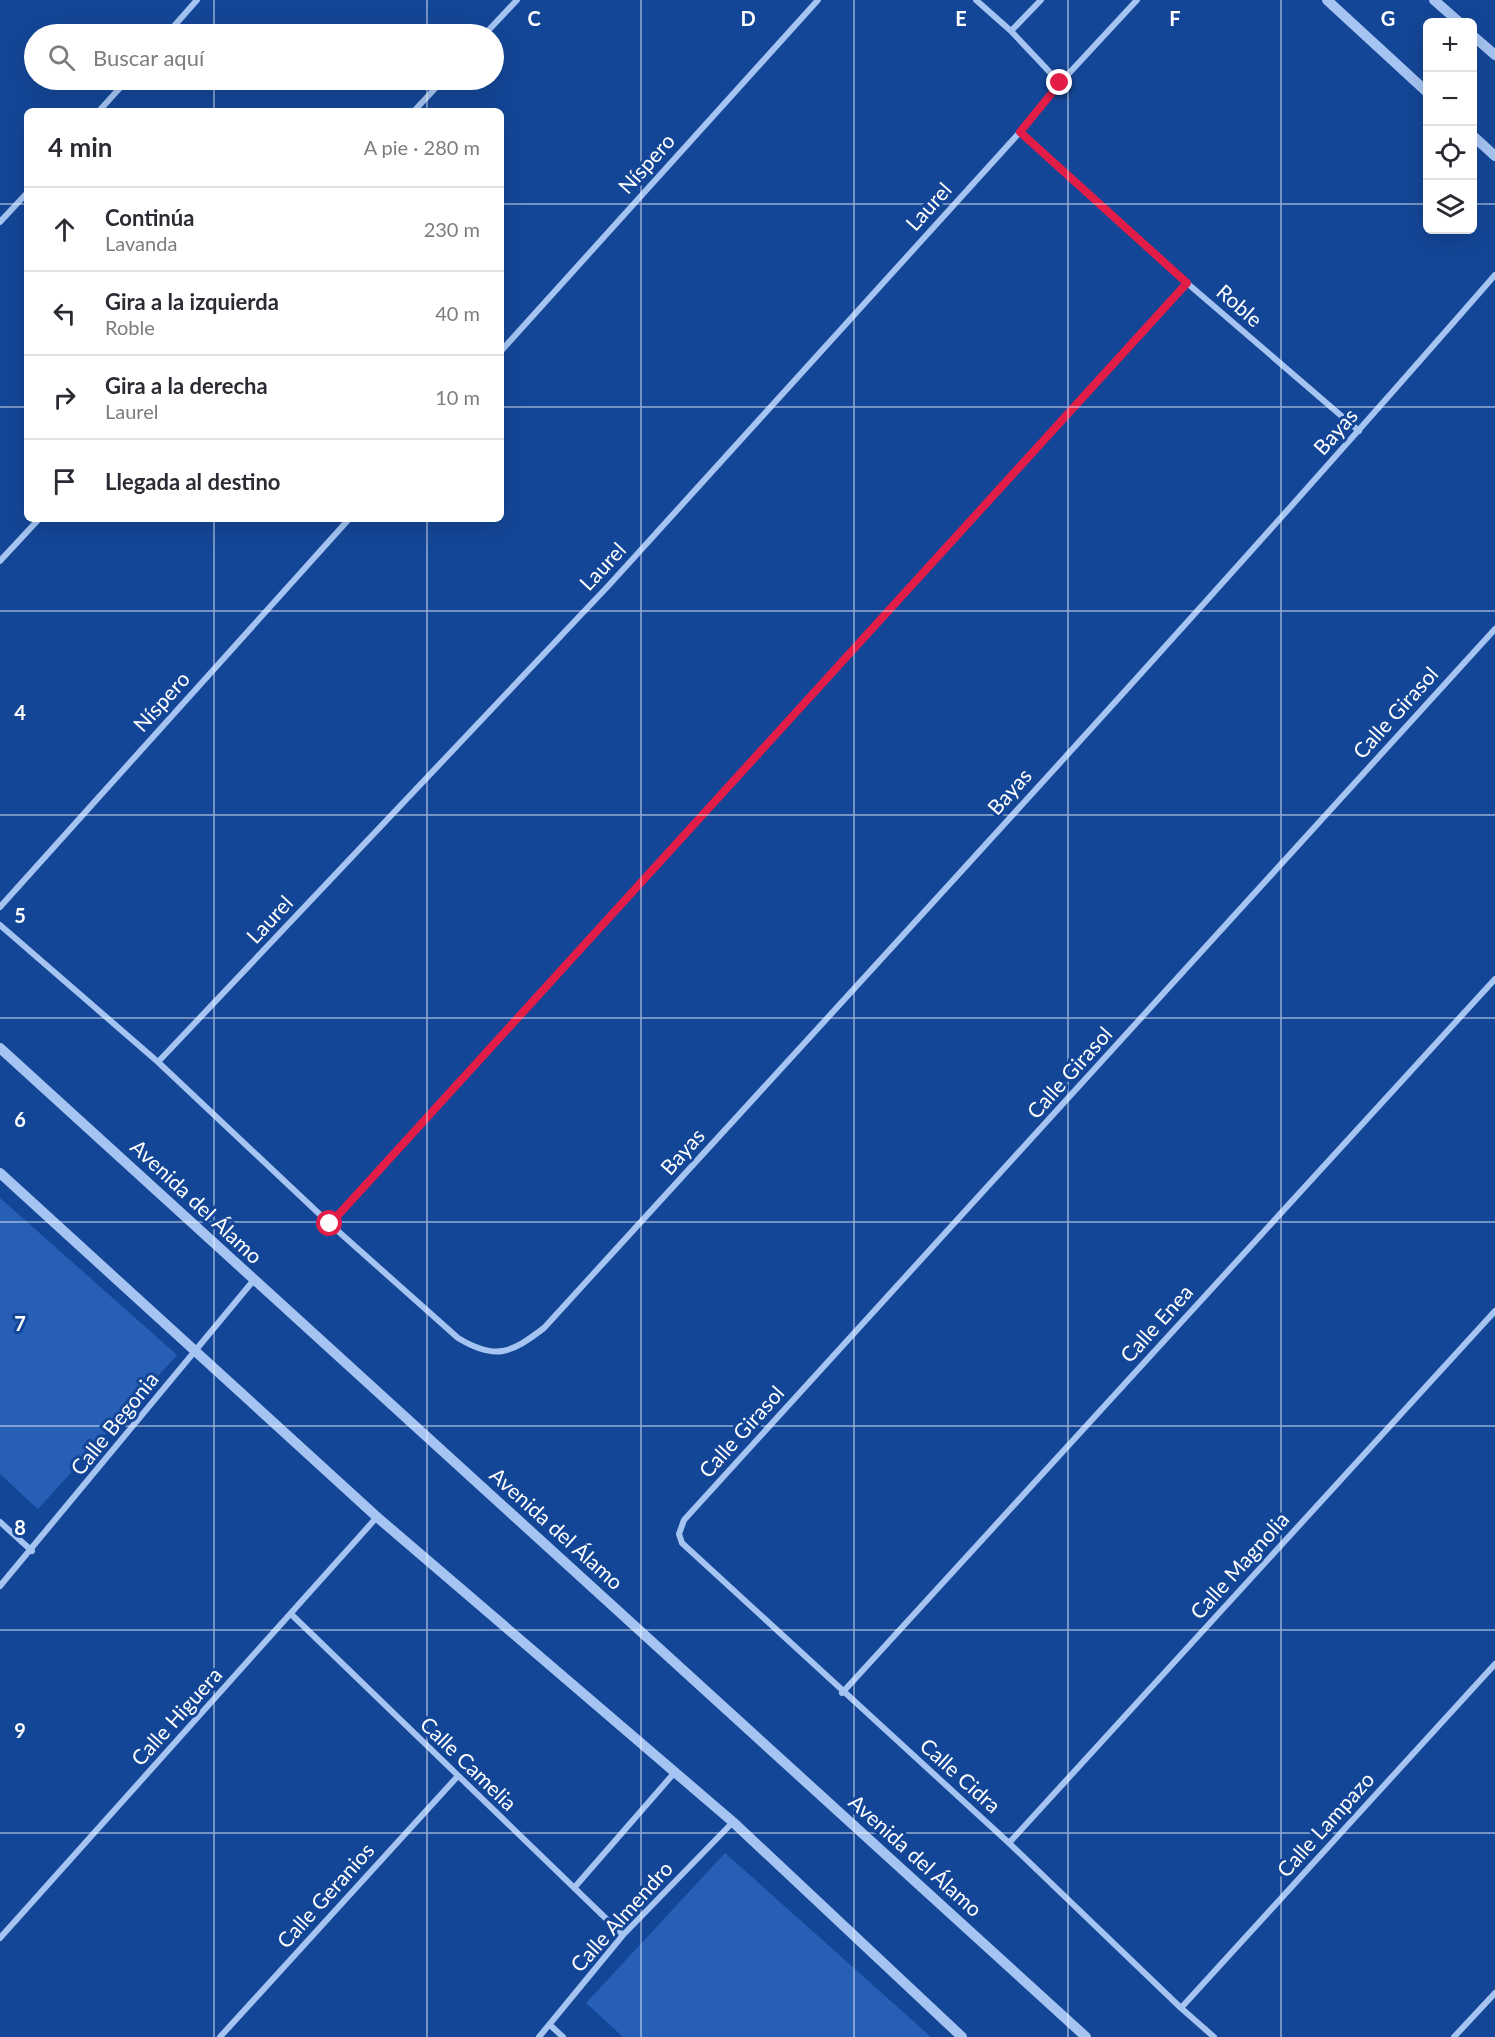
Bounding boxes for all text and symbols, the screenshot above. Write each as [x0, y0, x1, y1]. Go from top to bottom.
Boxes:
text: C [527, 6, 541, 30]
text: D [740, 6, 756, 30]
text: E [955, 6, 967, 30]
text: F [1169, 6, 1181, 30]
text: G [1381, 6, 1395, 30]
map controls [1423, 18, 1477, 234]
button: + [1423, 18, 1477, 72]
search box [24, 24, 504, 90]
icon: search [45, 41, 78, 74]
text: Buscar aquí [93, 44, 204, 71]
route end [1046, 69, 1072, 95]
button: − [1423, 72, 1477, 126]
button: locate [1423, 126, 1477, 180]
street label: Níspero [613, 128, 679, 198]
text: 4 min [48, 131, 112, 163]
text: A pie · 280 m [364, 135, 480, 159]
street label: Laurel [900, 177, 956, 235]
button: layers [1423, 180, 1477, 234]
text: Continúa [105, 204, 194, 231]
icon: ahead [48, 213, 81, 246]
text: 230 m [424, 217, 480, 241]
text: Lavanda [105, 231, 177, 255]
street label: Roble [1212, 278, 1268, 331]
text: Gira a la izquierda [105, 288, 279, 315]
icon: left [48, 297, 81, 330]
text: 40 m [435, 301, 480, 325]
text: Roble [105, 315, 155, 339]
text: Gira a la derecha [105, 372, 268, 399]
icon: right [48, 381, 81, 414]
text: 10 m [435, 385, 480, 409]
text: Laurel [105, 399, 159, 423]
street label: Bayas [1308, 403, 1362, 459]
icon: arrive [48, 465, 81, 498]
text: Llegada al destino [105, 468, 281, 495]
street label: Laurel [574, 537, 630, 595]
street label: Calle Girasol [1347, 661, 1443, 763]
street label: Níspero [128, 666, 194, 736]
text: 4 [14, 700, 26, 724]
street label: Bayas [982, 763, 1036, 819]
street label: Laurel [241, 890, 297, 948]
text: 5 [14, 903, 26, 927]
street label: Calle Girasol [1021, 1021, 1117, 1123]
text: 6 [14, 1107, 26, 1131]
street label: Bayas [655, 1123, 709, 1179]
street label: Avenida del Álamo [126, 1134, 268, 1268]
route start [316, 1210, 342, 1236]
street label: Calle Enea [1115, 1279, 1197, 1367]
text: 7 [14, 1311, 26, 1335]
street label: Calle Begonia [65, 1367, 163, 1480]
street label: Calle Girasol [693, 1380, 789, 1482]
street label: Avenida del Álamo [485, 1462, 629, 1594]
street label: Calle Magnolia [1184, 1506, 1293, 1624]
text: 8 [14, 1515, 26, 1539]
street label: Calle Higuera [125, 1662, 226, 1770]
street label: Calle Camelia [416, 1711, 522, 1815]
text: 9 [14, 1718, 26, 1742]
street label: Calle Cidra [916, 1732, 1006, 1817]
street label: Calle Lampazo [1271, 1766, 1379, 1882]
street label: Avenida del Álamo [844, 1789, 988, 1921]
street label: Calle Geranios [271, 1837, 379, 1953]
street label: Calle Almendro [565, 1855, 677, 1976]

